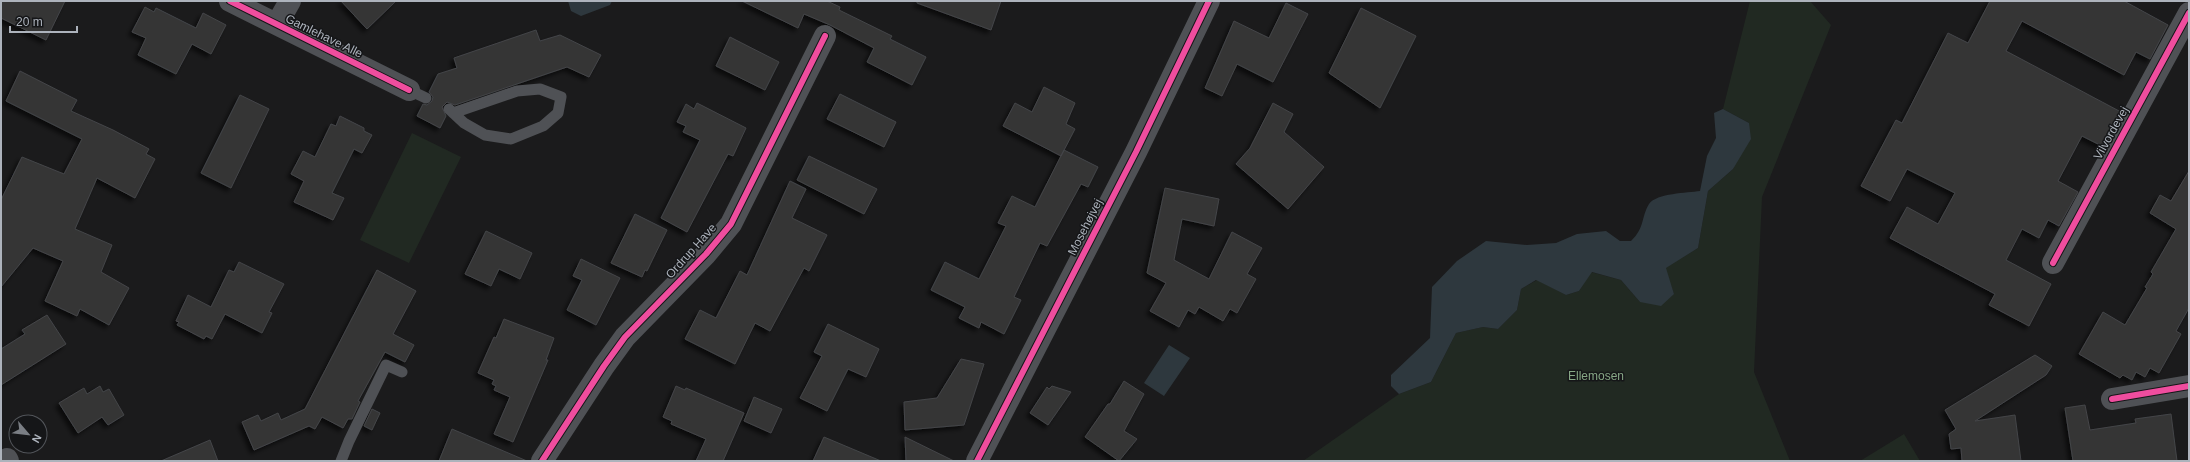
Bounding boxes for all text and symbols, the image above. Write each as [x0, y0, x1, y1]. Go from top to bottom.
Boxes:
scale bar [10, 8, 77, 34]
street label: Gamlehave Alle [283, 11, 365, 61]
text: 20 m [16, 15, 43, 29]
street label: Vilvordevej [2091, 104, 2131, 162]
street label: Mosehøjvej [1065, 196, 1105, 258]
street label: Ordrup Have [663, 221, 719, 281]
park label: Ellemosen [1568, 369, 1624, 383]
north arrow [8, 414, 48, 454]
text: N [30, 432, 44, 445]

